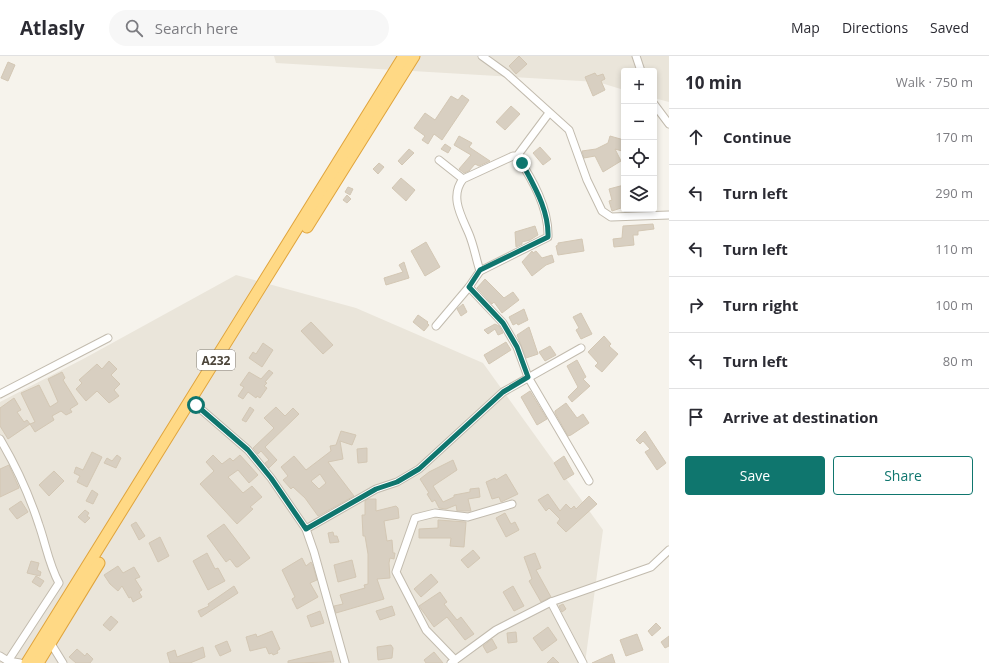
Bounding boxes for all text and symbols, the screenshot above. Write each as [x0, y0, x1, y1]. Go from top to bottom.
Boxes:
search box [109, 10, 389, 46]
text: Atlasly [20, 15, 85, 41]
icon: search [123, 17, 145, 39]
text: Search here [155, 18, 238, 38]
text: Map [791, 18, 820, 37]
text: Directions [842, 18, 908, 37]
text: Saved [930, 18, 969, 37]
map controls [621, 68, 657, 212]
button: + [621, 68, 657, 104]
text: 10 min [685, 71, 742, 94]
text: Walk · 750 m [896, 73, 973, 91]
button: − [621, 104, 657, 140]
icon: ahead [685, 126, 707, 148]
text: Continue [723, 127, 791, 147]
text: 170 m [935, 128, 973, 146]
button: locate [621, 140, 657, 176]
route end [513, 154, 531, 172]
button: layers [621, 176, 657, 212]
icon: left [685, 182, 707, 204]
text: Turn left [723, 183, 788, 203]
text: 290 m [935, 184, 973, 202]
icon: left [685, 238, 707, 260]
text: Turn left [723, 239, 788, 259]
text: 110 m [935, 240, 973, 258]
icon: right [685, 294, 707, 316]
text: Turn right [723, 295, 798, 315]
text: 100 m [935, 296, 973, 314]
road number: A232 [197, 350, 235, 370]
icon: left [685, 350, 707, 372]
text: Turn left [723, 351, 788, 371]
text: 80 m [943, 352, 973, 370]
route start [187, 396, 205, 414]
icon: arrive [685, 406, 707, 428]
text: Arrive at destination [723, 407, 878, 427]
button: Save [685, 456, 825, 495]
button: Share [833, 456, 973, 495]

